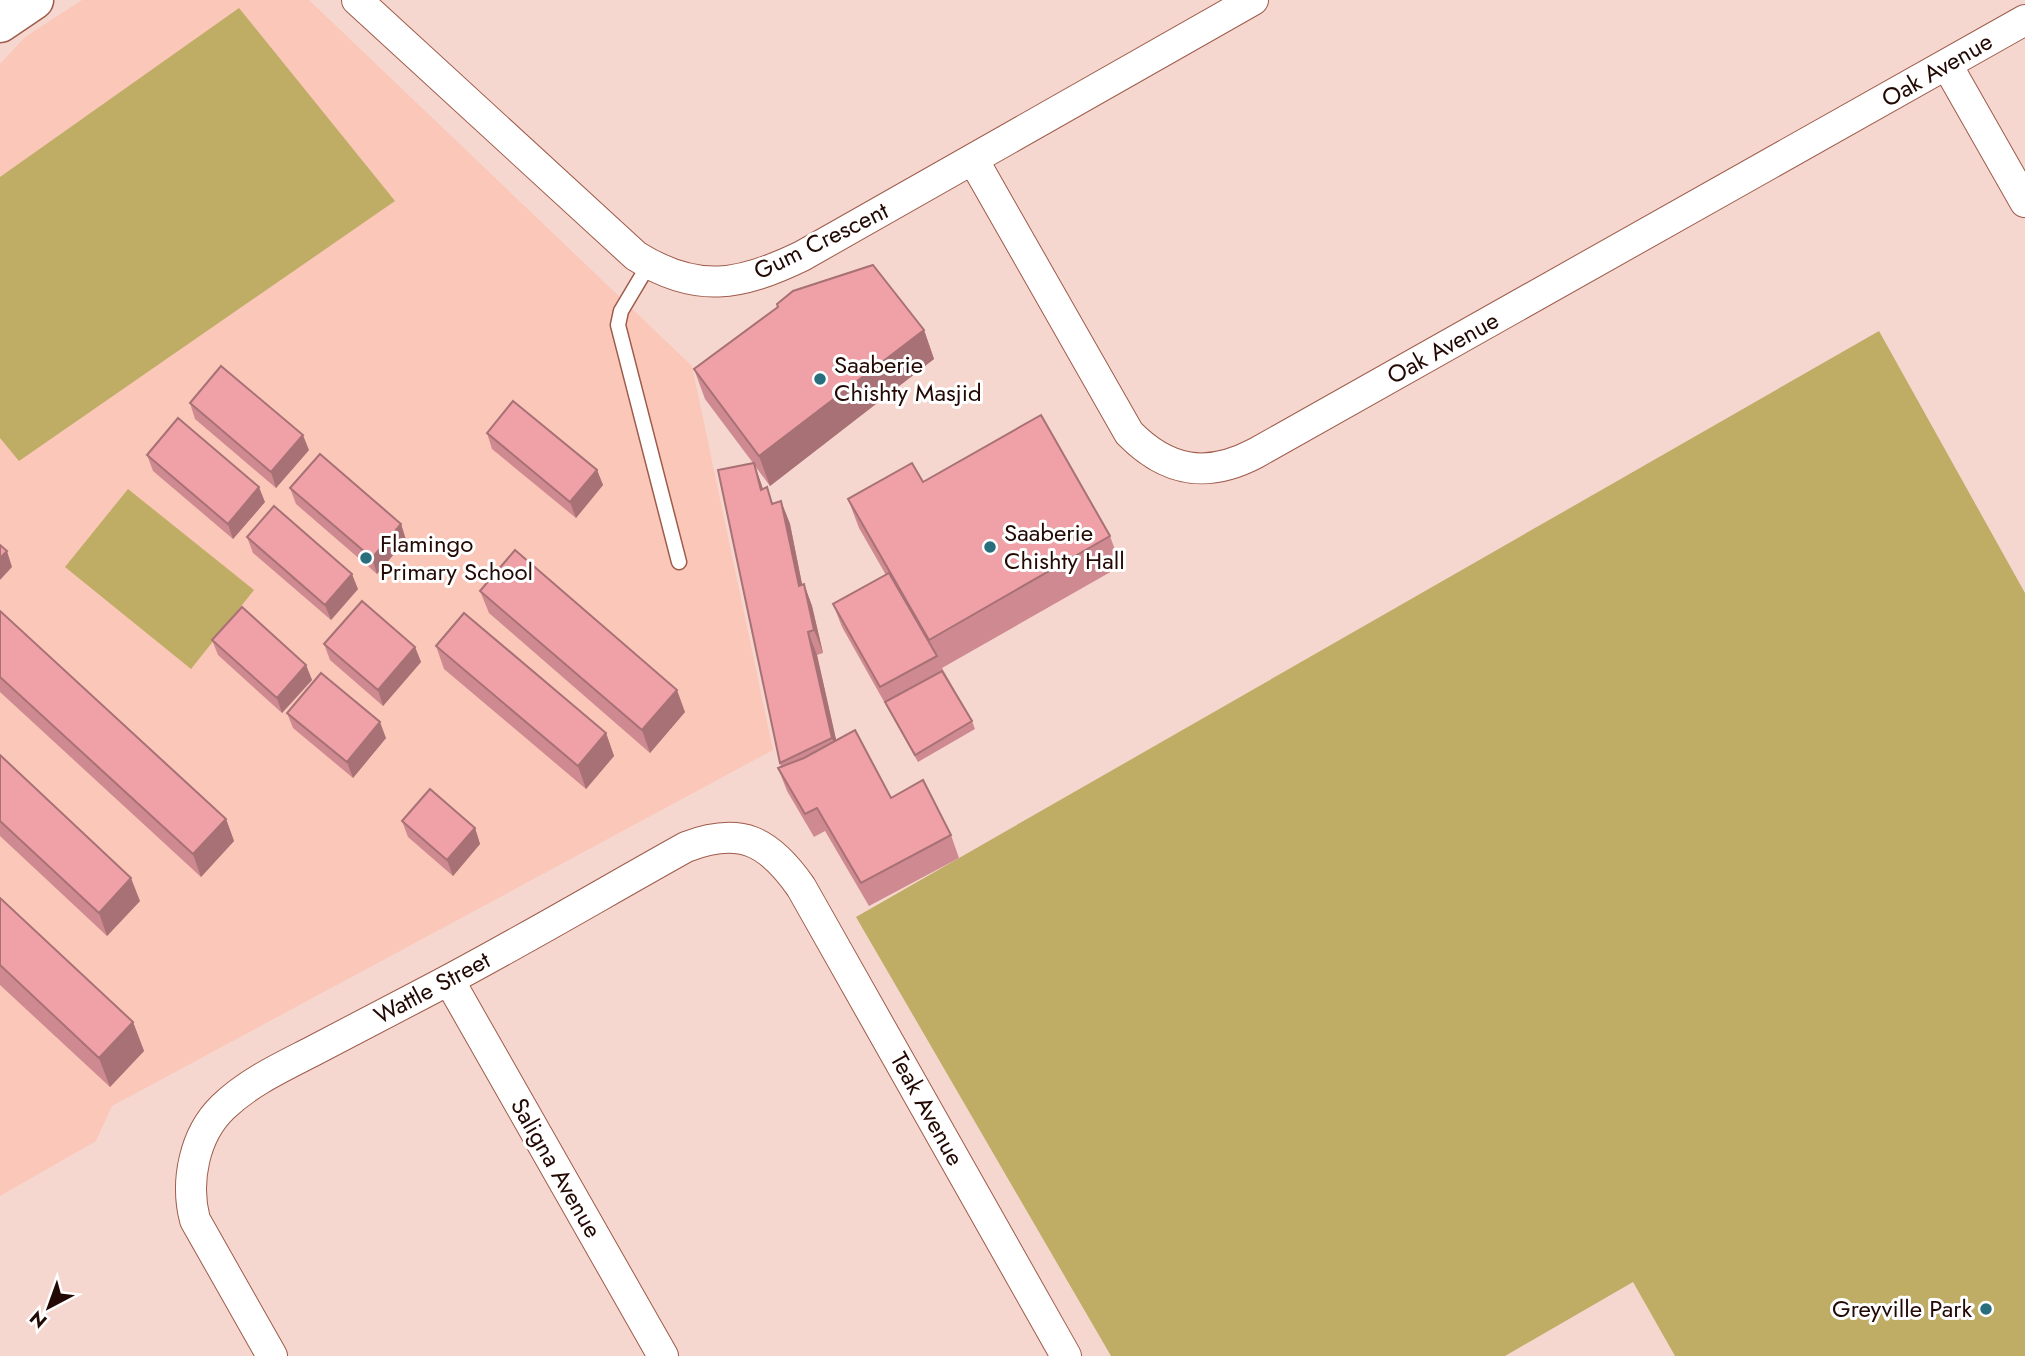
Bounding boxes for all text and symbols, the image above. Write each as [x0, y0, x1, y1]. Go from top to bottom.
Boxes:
street label: Oak Avenue [1875, 24, 1999, 115]
street label: Gum Crescent [748, 193, 894, 288]
street label: Oak Avenue [1380, 302, 1505, 393]
place label: Saaberie Chishty Masjid [834, 347, 982, 410]
marker: Saaberie Chishty Masjid [812, 371, 828, 387]
place label: Saaberie Chishty Hall [1004, 515, 1125, 578]
place label: Flamingo Primary School [380, 526, 533, 589]
marker: Saaberie Chishty Hall [982, 539, 998, 555]
marker: Flamingo Primary School [358, 550, 374, 566]
street label: Wattle Street [368, 942, 496, 1033]
street label: Teak Avenue [882, 1046, 973, 1172]
street label: Saligna Avenue [502, 1091, 611, 1244]
north arrow [14, 1272, 84, 1342]
place label: Greyville Park [1832, 1291, 1972, 1326]
marker: Greyville Park [1978, 1301, 1994, 1317]
text: N [24, 1304, 53, 1335]

